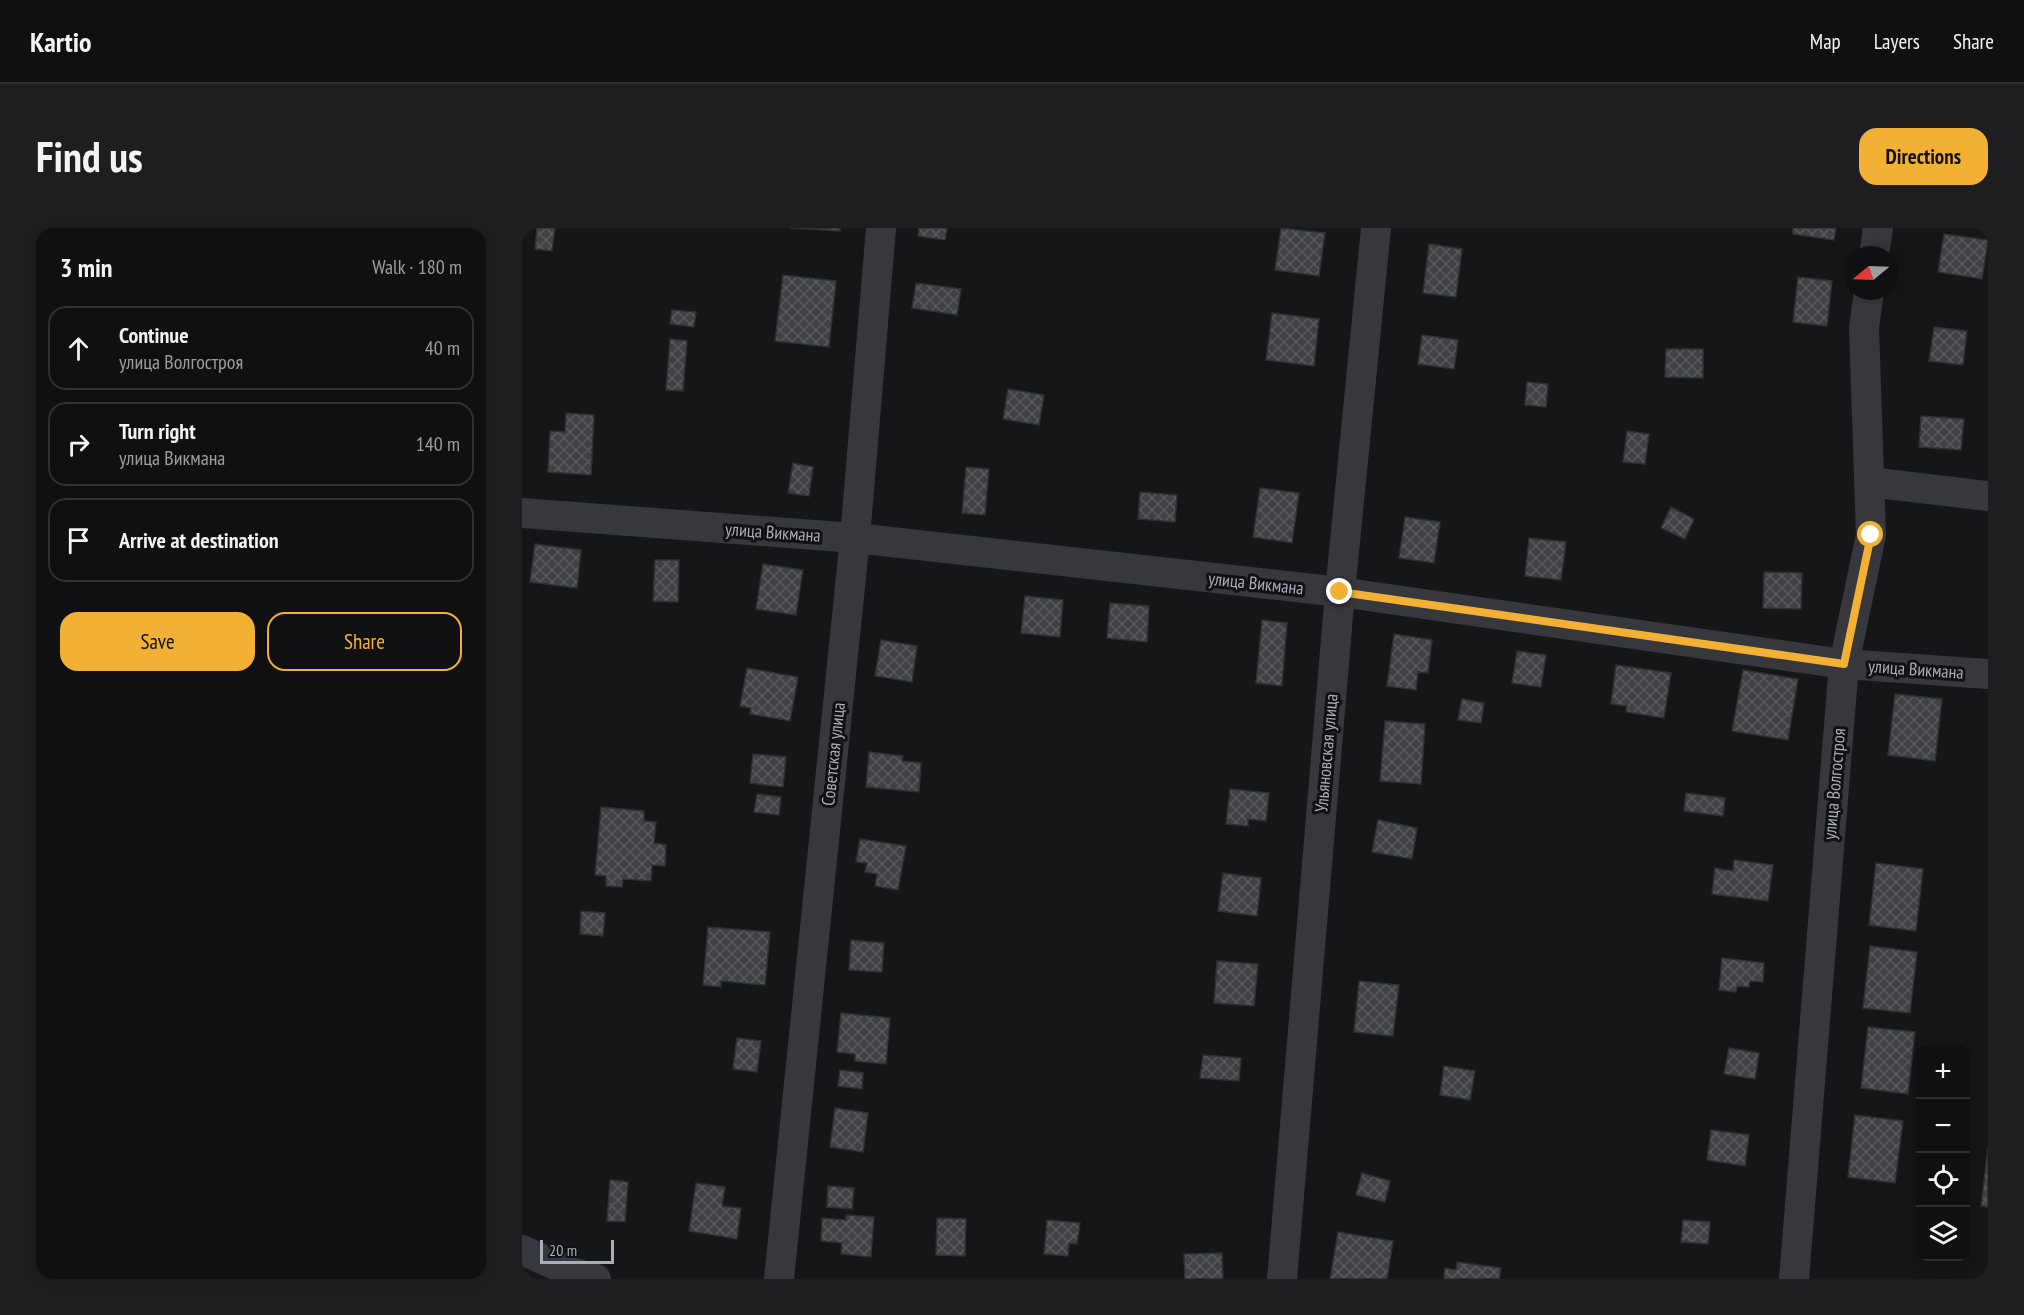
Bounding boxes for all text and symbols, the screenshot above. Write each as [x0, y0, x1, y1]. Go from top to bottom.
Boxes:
text: Kartio [30, 23, 92, 60]
text: Map [1810, 28, 1841, 55]
text: Layers [1874, 28, 1920, 55]
text: Share [1953, 28, 1994, 55]
button: Directions [1859, 128, 1988, 185]
text: Find us [36, 129, 143, 184]
north arrow [1844, 246, 1898, 300]
text: 3 min [60, 251, 113, 284]
text: Walk · 180 m [372, 254, 462, 280]
text: Continue [119, 321, 189, 349]
icon: ahead [62, 332, 95, 365]
text: 40 m [425, 335, 460, 361]
text: улица Волгостроя [119, 349, 243, 375]
text: Turn right [119, 417, 196, 445]
icon: right [62, 428, 95, 461]
text: 140 m [416, 431, 460, 457]
text: улица Викмана [119, 445, 225, 471]
street label: улица Викмана [724, 517, 822, 547]
route start [1857, 521, 1883, 547]
icon: arrive [62, 524, 95, 557]
text: Arrive at destination [119, 526, 279, 554]
street label: улица Викмана [1207, 567, 1305, 599]
route end [1326, 578, 1352, 604]
button: Save [60, 612, 255, 671]
button: Share [267, 612, 462, 671]
street label: улица Викмана [1867, 654, 1965, 684]
street label: Ульяновская улица [1309, 693, 1343, 813]
street label: Советская улица [816, 701, 850, 807]
street label: улица Волгостроя [1818, 727, 1850, 841]
map controls [1916, 1045, 1970, 1261]
button: + [1916, 1045, 1970, 1099]
button: − [1916, 1099, 1970, 1153]
button: locate [1916, 1153, 1970, 1207]
button: layers [1916, 1207, 1970, 1261]
scale bar [540, 1237, 614, 1264]
text: 20 m [549, 1240, 577, 1260]

